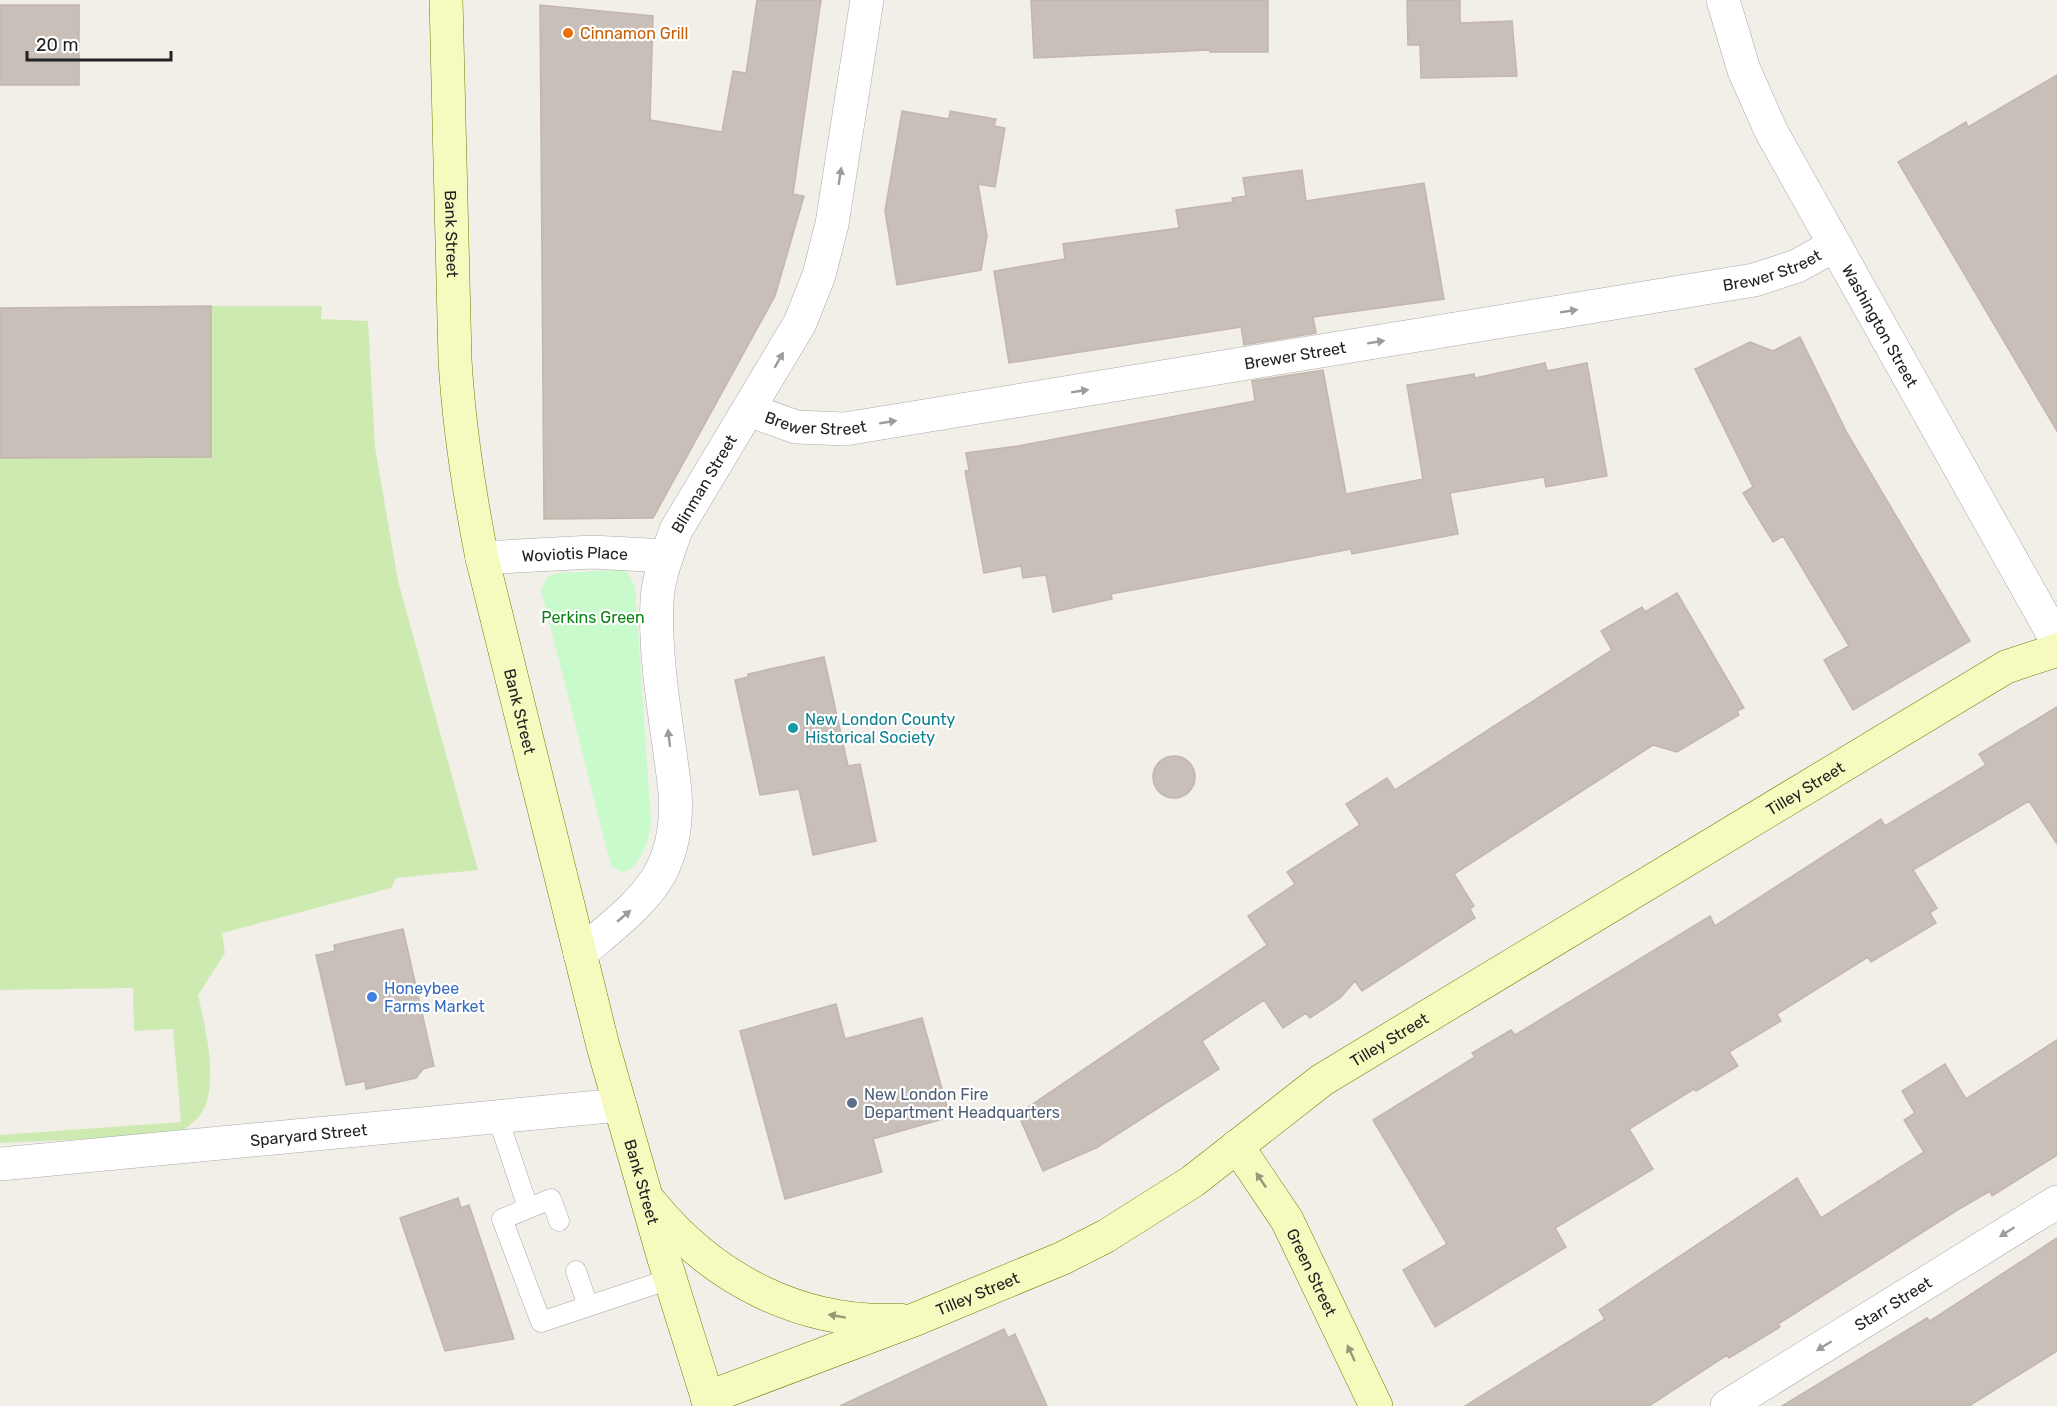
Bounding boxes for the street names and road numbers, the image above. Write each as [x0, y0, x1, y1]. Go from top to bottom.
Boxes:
street label: Bank Street [441, 190, 462, 278]
street label: Brewer Street [1721, 246, 1825, 295]
street label: Washington Street [1838, 261, 1922, 391]
street label: Brewer Street [1243, 338, 1347, 373]
street label: Brewer Street [762, 407, 868, 439]
street label: Blinman Street [667, 431, 741, 536]
street label: Woviotis Place [521, 543, 628, 566]
street label: Bank Street [500, 667, 539, 756]
street label: Tilley Street [1763, 758, 1848, 820]
street label: Tilley Street [1347, 1009, 1432, 1071]
street label: Sparyard Street [249, 1120, 368, 1150]
street label: Bank Street [620, 1137, 663, 1227]
street label: Green Street [1282, 1225, 1340, 1319]
street label: Tilley Street [933, 1268, 1022, 1320]
street label: Starr Street [1851, 1273, 1935, 1335]

